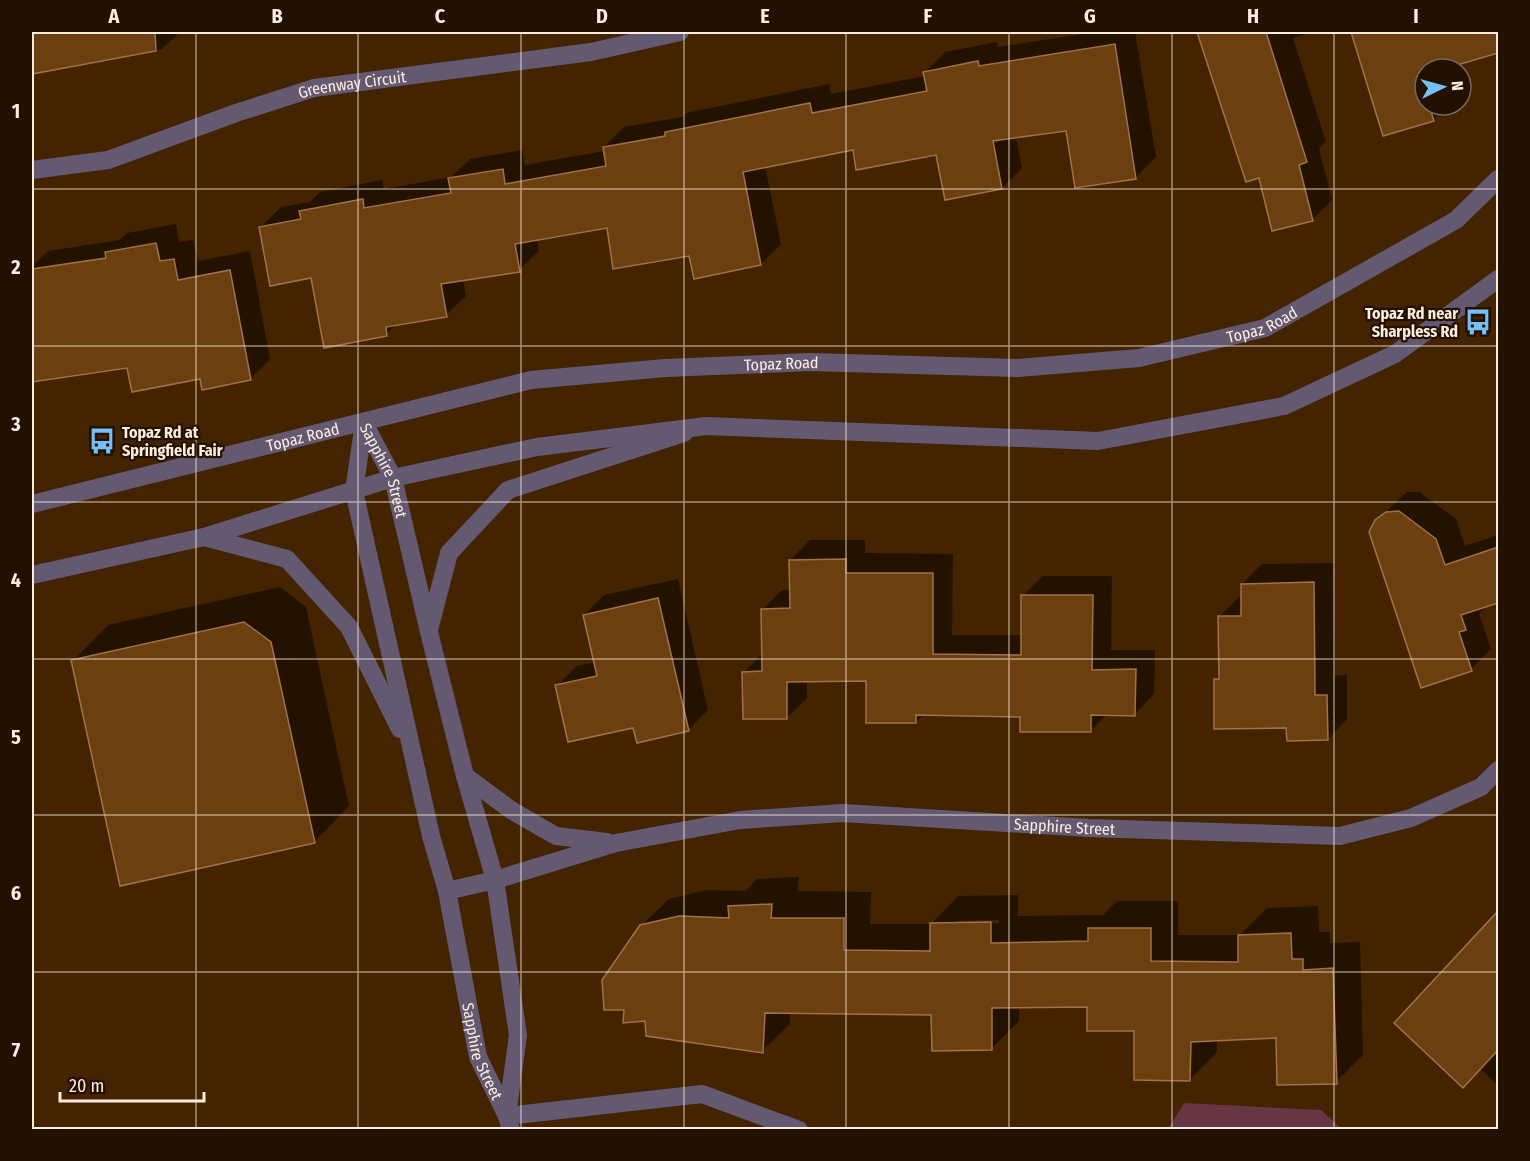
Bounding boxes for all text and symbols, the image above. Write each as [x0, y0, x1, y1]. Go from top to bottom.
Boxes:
text: A [108, 4, 121, 28]
text: B [271, 4, 283, 28]
text: C [435, 4, 446, 28]
text: D [596, 4, 608, 28]
text: E [760, 4, 770, 28]
text: F [924, 4, 933, 28]
text: G [1084, 4, 1096, 28]
text: H [1247, 4, 1259, 28]
text: I [1413, 4, 1419, 28]
north arrow [1413, 57, 1473, 117]
street label: Greenway Circuit [296, 67, 408, 103]
text: N [1448, 80, 1467, 91]
text: 1 [12, 99, 20, 123]
text: 2 [10, 255, 21, 279]
street label: Topaz Road [1225, 303, 1301, 347]
place label: Topaz Rd near Sharpless Rd [1365, 304, 1458, 341]
bus stop icon: Topaz Rd near Sharpless Rd [1463, 307, 1493, 337]
street label: Topaz Road [744, 353, 819, 375]
text: 3 [10, 412, 21, 436]
street label: Topaz Road [264, 419, 341, 455]
street label: Sapphire Street [356, 420, 411, 521]
place label: Topaz Rd at Springfield Fair [122, 423, 223, 460]
bus stop icon: Topaz Rd at Springfield Fair [87, 426, 117, 456]
text: 4 [11, 568, 21, 592]
text: 5 [11, 725, 21, 749]
street label: Sapphire Street [1013, 814, 1116, 839]
text: 6 [11, 881, 21, 905]
street label: Sapphire Street [458, 1001, 507, 1104]
text: 7 [12, 1038, 21, 1062]
scale bar [60, 1065, 204, 1103]
text: 20 m [69, 1075, 104, 1097]

